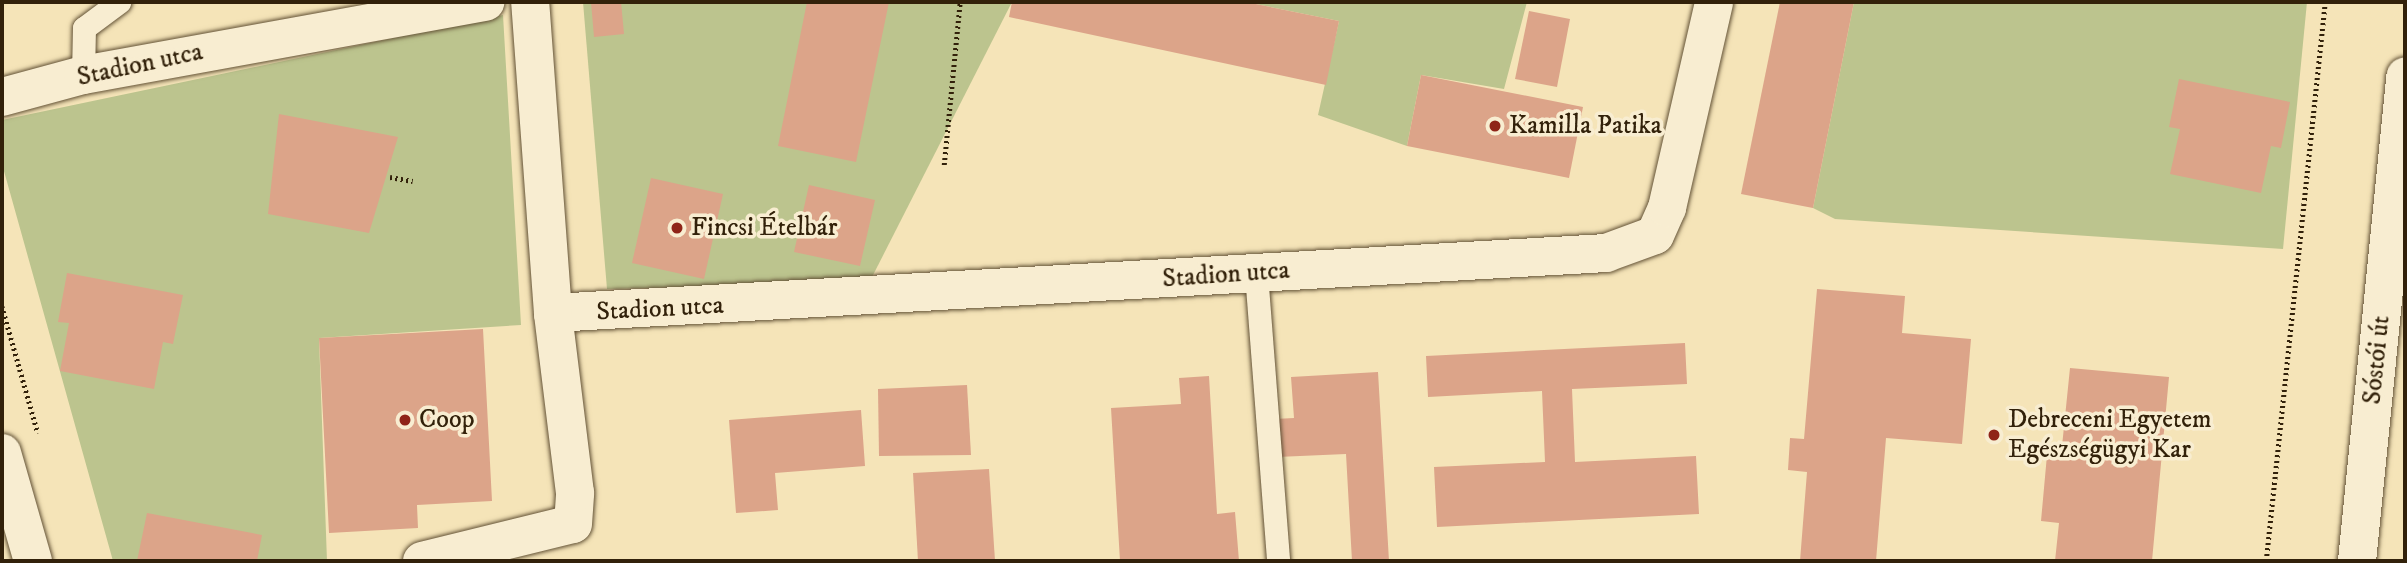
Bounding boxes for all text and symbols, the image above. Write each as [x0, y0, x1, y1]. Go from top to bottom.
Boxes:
street label: Stadion utca [74, 36, 206, 94]
place label: Kamilla Patika [1509, 110, 1662, 142]
marker: Kamilla Patika [1487, 118, 1503, 134]
place label: Fincsi Ételbár [691, 212, 837, 244]
marker: Fincsi Ételbár [669, 220, 685, 236]
street label: Stadion utca [1161, 255, 1291, 295]
street label: Stadion utca [595, 290, 725, 328]
street label: Sóstói út [2357, 314, 2397, 406]
place label: Coop [419, 404, 475, 436]
place label: Debreceni Egyetem Egészségügyi Kar [2008, 404, 2212, 466]
marker: Coop [397, 412, 413, 428]
marker: Debreceni Egyetem Egészségügyi Kar [1986, 427, 2002, 443]

